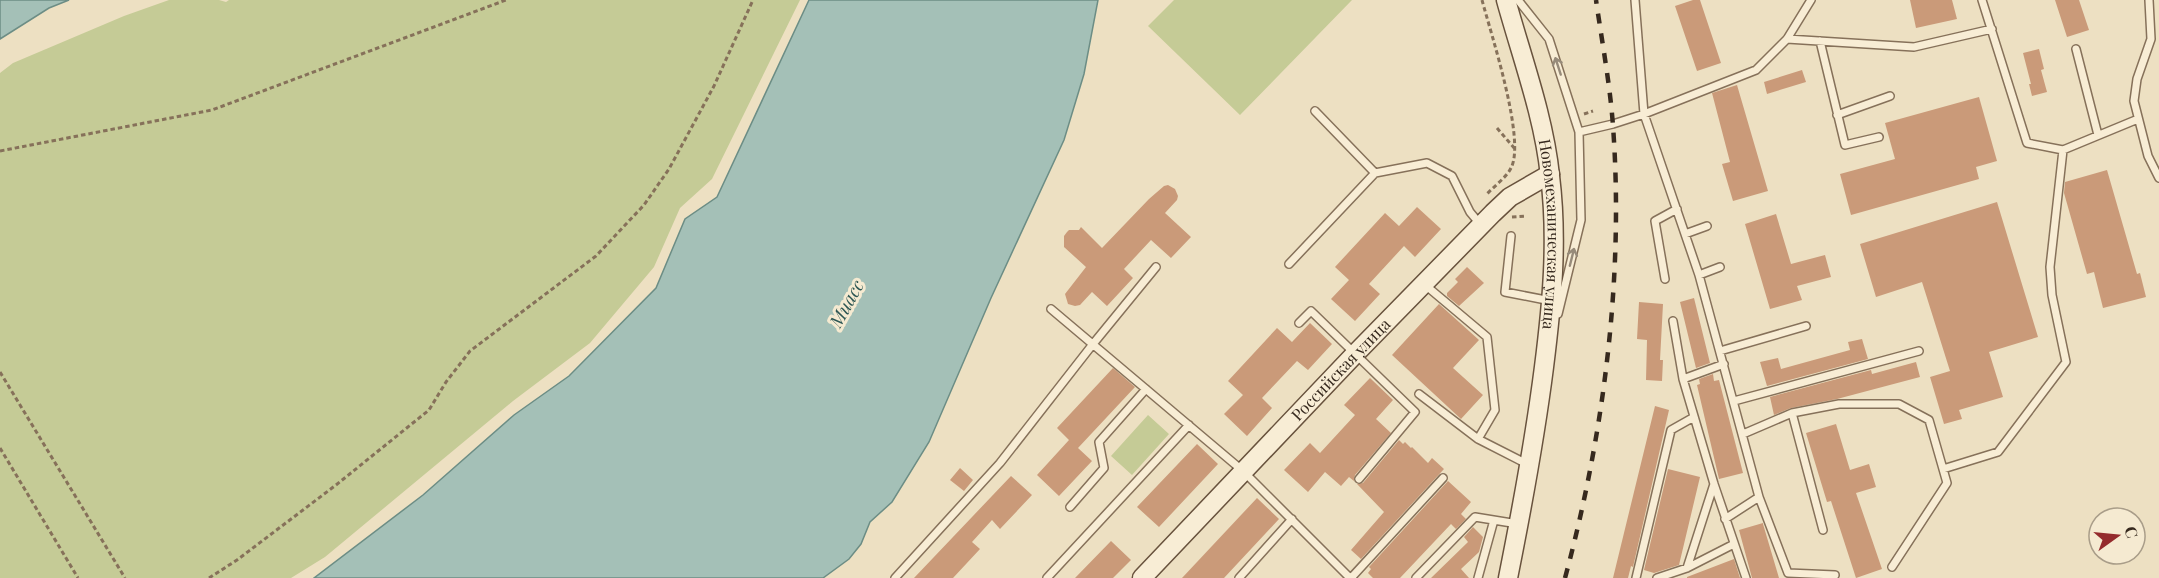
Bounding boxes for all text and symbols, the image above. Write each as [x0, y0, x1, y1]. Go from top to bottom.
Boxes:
one-way arrow [1552, 57, 1563, 76]
street label: Новомеханическая улица [1535, 137, 1565, 331]
one-way arrow [1566, 248, 1578, 267]
water label: Миасс [823, 275, 869, 332]
street label: Российская улица [1286, 313, 1394, 425]
north arrow [2087, 506, 2147, 566]
text: С [2120, 524, 2144, 540]

